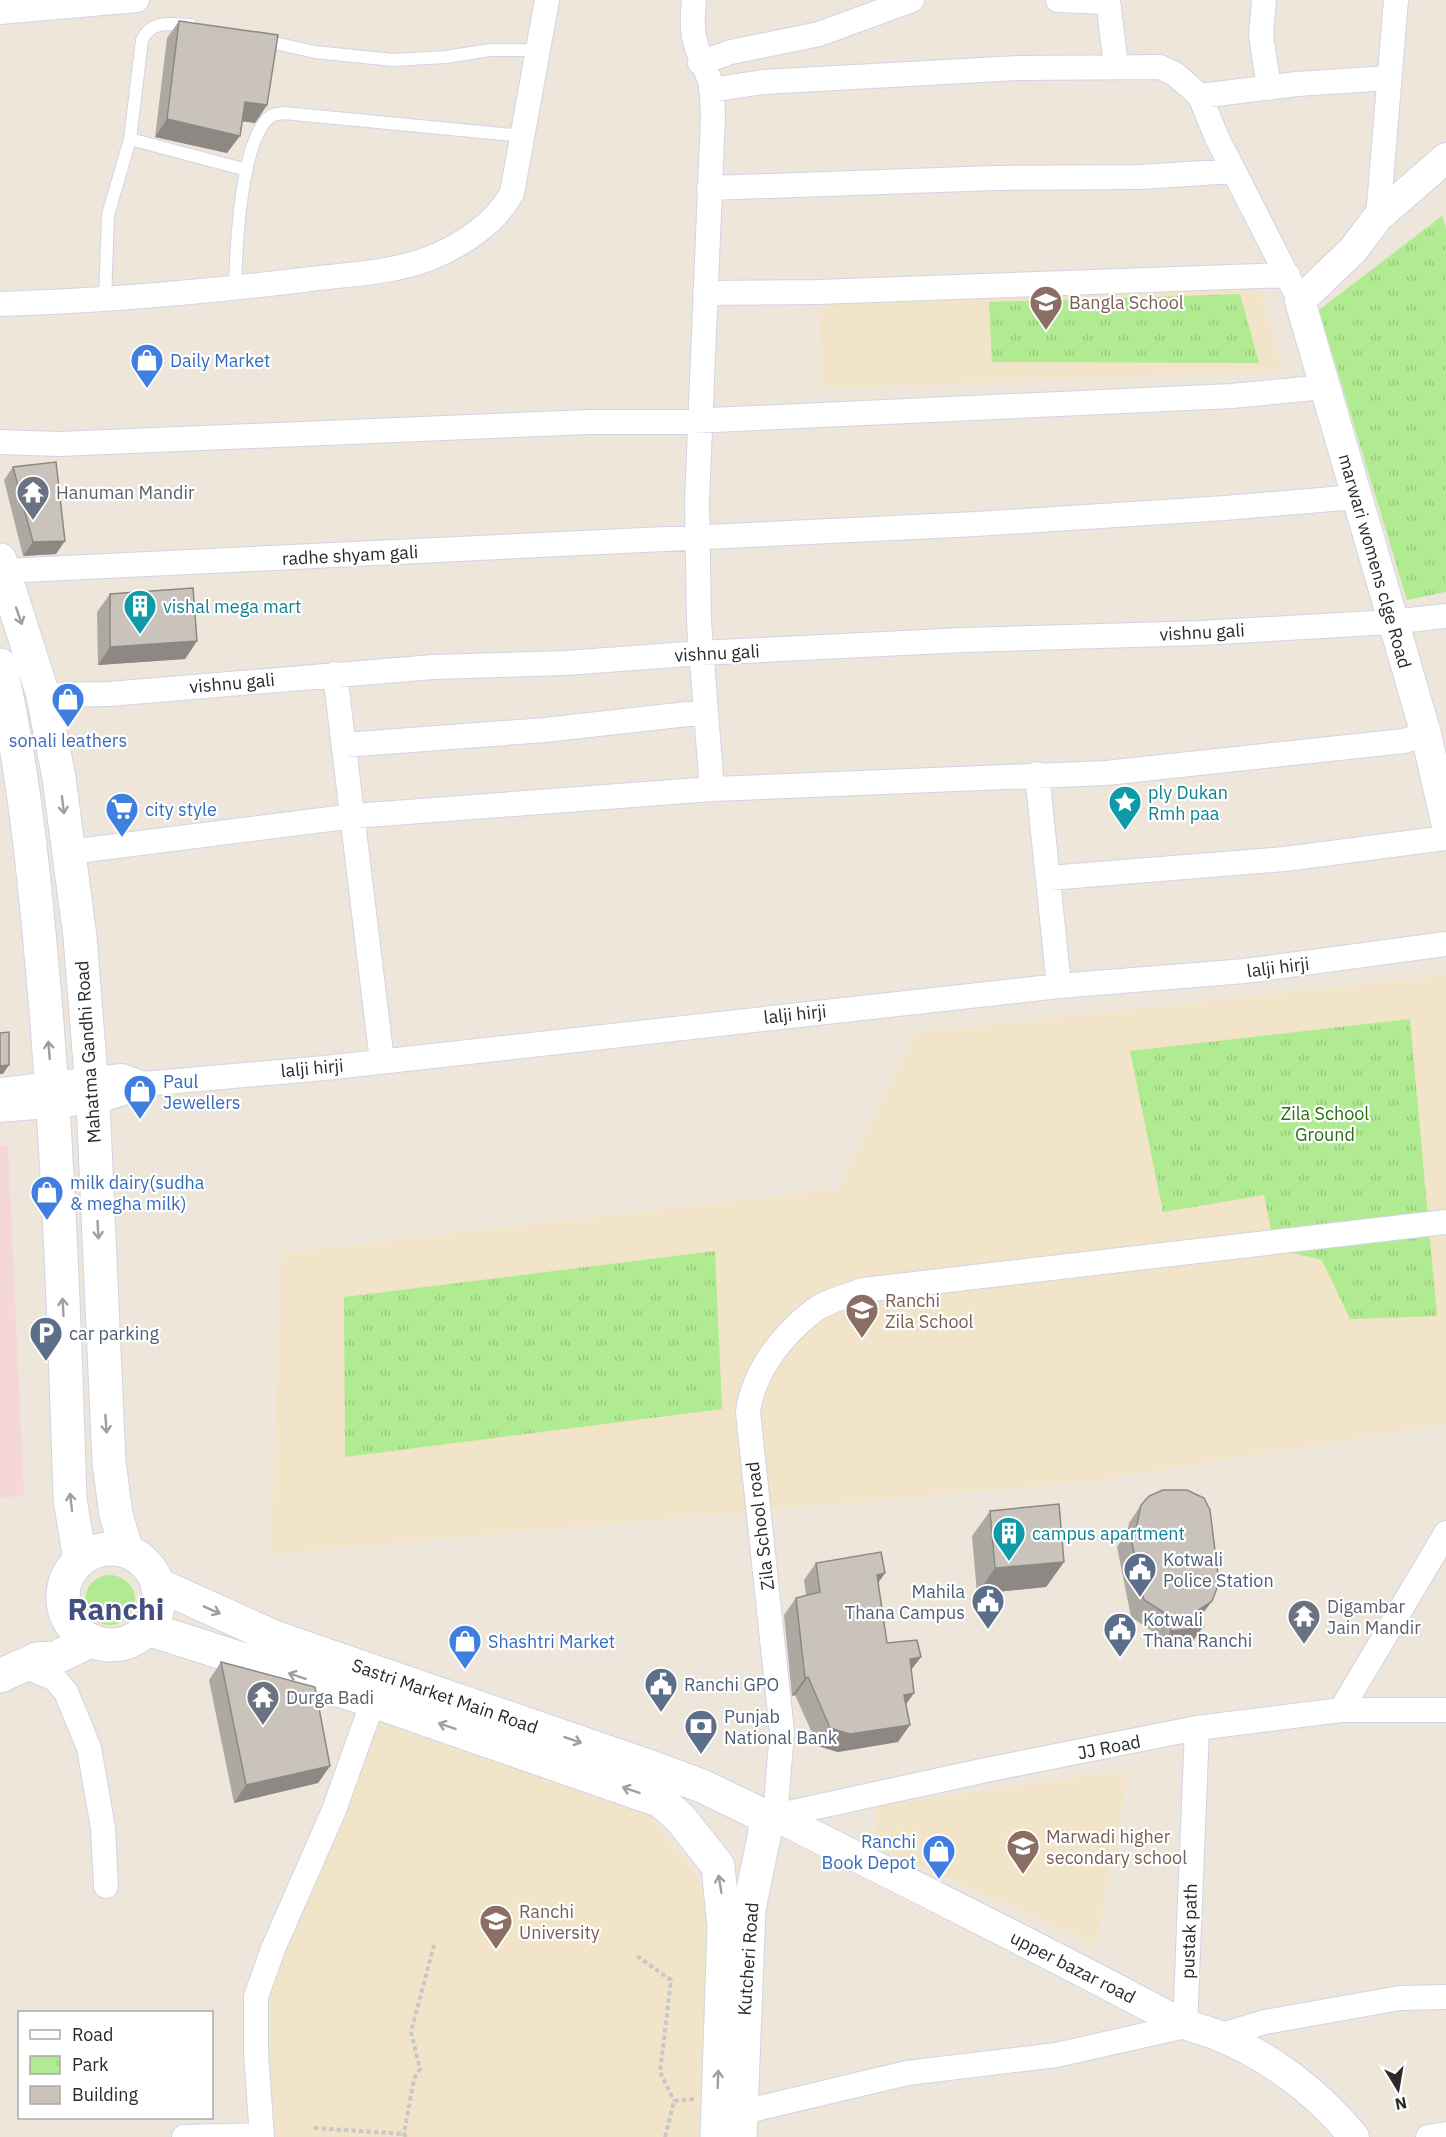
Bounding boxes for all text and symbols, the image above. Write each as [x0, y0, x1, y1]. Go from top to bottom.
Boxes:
school or university icon: Bangla School [1028, 284, 1064, 331]
place label: Bangla School [1069, 291, 1184, 314]
shop icon: Daily Market [129, 342, 165, 389]
place label: Daily Market [170, 349, 270, 372]
street label: marwari womens clge Road [1333, 451, 1417, 671]
temple icon: Hanuman Mandir [15, 474, 51, 521]
place label: Hanuman Mandir [56, 481, 195, 504]
street label: radhe shyam gali [281, 540, 419, 570]
building icon: vishal mega mart [122, 588, 158, 635]
place label: vishal mega mart [163, 595, 301, 618]
one-way arrow [14, 606, 25, 625]
street label: vishnu gali [1159, 618, 1245, 646]
street label: vishnu gali [674, 639, 760, 667]
street label: vishnu gali [188, 668, 276, 698]
shop icon: sonali leathers [50, 681, 86, 728]
place label: sonali leathers [9, 729, 127, 752]
place label: ply Dukan Rmh paa [1148, 781, 1228, 825]
place icon: ply Dukan Rmh paa [1107, 784, 1143, 831]
supermarket icon: city style [104, 791, 140, 838]
one-way arrow [57, 795, 68, 815]
place label: city style [145, 798, 217, 821]
street label: lalji hirji [1245, 952, 1311, 982]
street label: Mahatma Gandhi Road [70, 960, 106, 1144]
street label: lalji hirji [762, 999, 828, 1029]
one-way arrow [43, 1040, 54, 1060]
street label: lalji hirji [280, 1054, 344, 1082]
place label: Paul Jewellers [163, 1070, 241, 1114]
shop icon: Paul Jewellers [122, 1073, 158, 1120]
park label: Zila School Ground [1281, 1102, 1369, 1146]
place label: milk dairy(sudha & megha milk) [70, 1171, 205, 1215]
shop icon: milk dairy(sudha & megha milk) [29, 1174, 65, 1221]
one-way arrow [93, 1219, 104, 1239]
place label: Ranchi Zila School [885, 1289, 974, 1333]
school or university icon: Ranchi Zila School [844, 1292, 880, 1339]
one-way arrow [57, 1298, 68, 1318]
parking icon: car parking [28, 1315, 64, 1362]
place label: car parking [69, 1322, 159, 1345]
one-way arrow [101, 1414, 112, 1434]
street label: Zila School road [741, 1460, 779, 1592]
one-way arrow [66, 1493, 77, 1513]
building icon: campus apartment [991, 1515, 1027, 1562]
place label: campus apartment [1032, 1522, 1185, 1545]
place label: Kotwali Police Station [1163, 1548, 1274, 1592]
public building icon: Kotwali Police Station [1122, 1551, 1158, 1598]
place label: Mahila Thana Campus [845, 1580, 965, 1624]
public building icon: Mahila Thana Campus [970, 1583, 1006, 1630]
district label: Ranchi [68, 1589, 164, 1628]
place label: Digambar Jain Mandir [1327, 1595, 1421, 1639]
temple icon: Digambar Jain Mandir [1286, 1598, 1322, 1645]
one-way arrow [203, 1604, 221, 1616]
place label: Kotwali Thana Ranchi [1143, 1608, 1252, 1652]
public building icon: Kotwali Thana Ranchi [1102, 1611, 1138, 1658]
shop icon: Shashtri Market [447, 1623, 483, 1670]
place label: Shashtri Market [488, 1630, 615, 1653]
street label: Sastri Market Main Road [349, 1653, 541, 1739]
public building icon: Ranchi GPO [643, 1666, 679, 1713]
one-way arrow [288, 1669, 307, 1680]
place label: Ranchi GPO [684, 1673, 779, 1696]
temple icon: Durga Badi [245, 1679, 281, 1726]
place label: Durga Badi [286, 1686, 374, 1709]
place label: Punjab National Bank [724, 1705, 838, 1749]
bank icon: Punjab National Bank [683, 1708, 719, 1755]
one-way arrow [438, 1720, 457, 1731]
street label: JJ Road [1075, 1730, 1143, 1764]
one-way arrow [563, 1735, 582, 1746]
one-way arrow [622, 1784, 641, 1795]
place label: Marwadi higher secondary school [1046, 1825, 1187, 1869]
school or university icon: Marwadi higher secondary school [1005, 1828, 1041, 1875]
place label: Ranchi Book Depot [822, 1830, 916, 1874]
shop icon: Ranchi Book Depot [921, 1833, 957, 1880]
one-way arrow [715, 1875, 726, 1894]
street label: pustak path [1176, 1883, 1202, 1979]
place label: Ranchi University [519, 1900, 600, 1944]
street label: Kutcheri Road [733, 1902, 763, 2016]
school or university icon: Ranchi University [478, 1903, 514, 1950]
street label: upper bazar road [1007, 1926, 1139, 2008]
legend [18, 2011, 213, 2119]
text: Road [72, 2023, 113, 2046]
text: Park [72, 2053, 109, 2076]
north arrow [1368, 2059, 1428, 2119]
one-way arrow [712, 2069, 724, 2089]
text: Building [72, 2083, 139, 2106]
text: N [1393, 2093, 1408, 2115]

